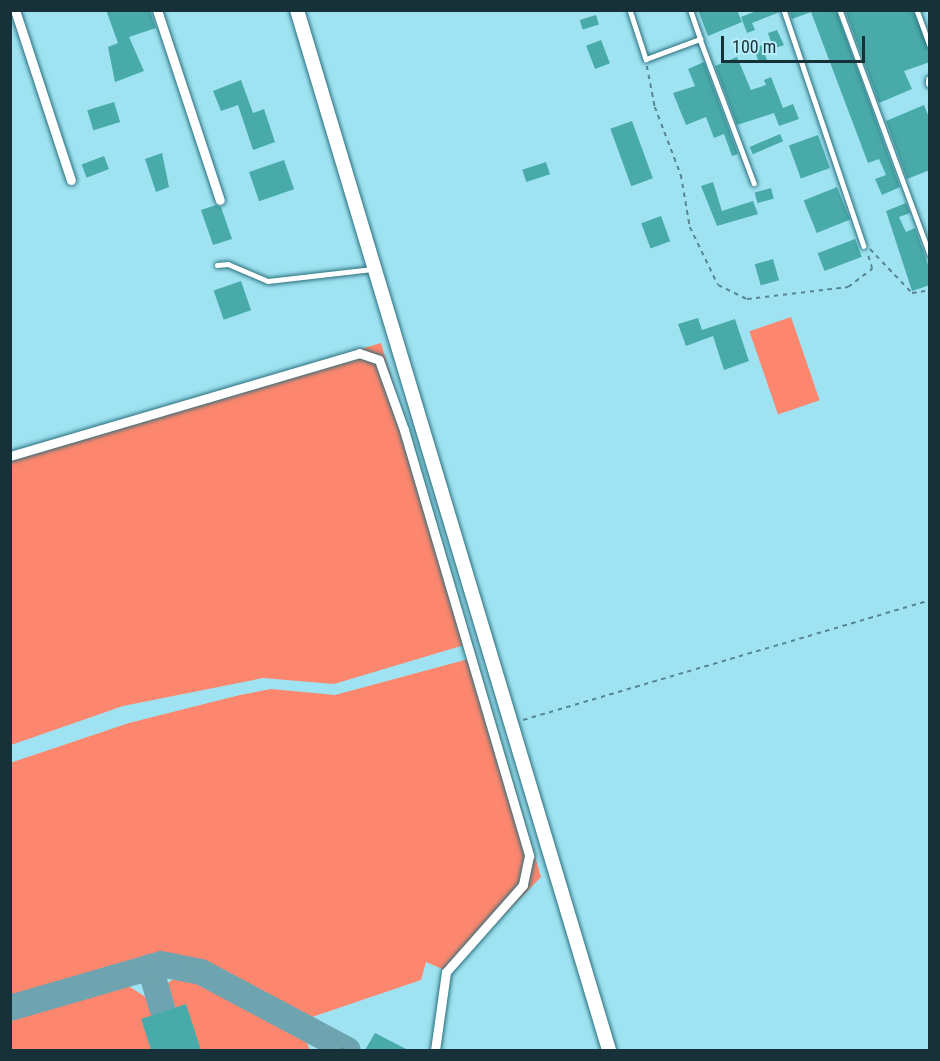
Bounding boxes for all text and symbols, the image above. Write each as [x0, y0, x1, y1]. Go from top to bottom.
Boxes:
scale bar [724, 24, 868, 62]
text: 100 m [732, 36, 776, 57]

